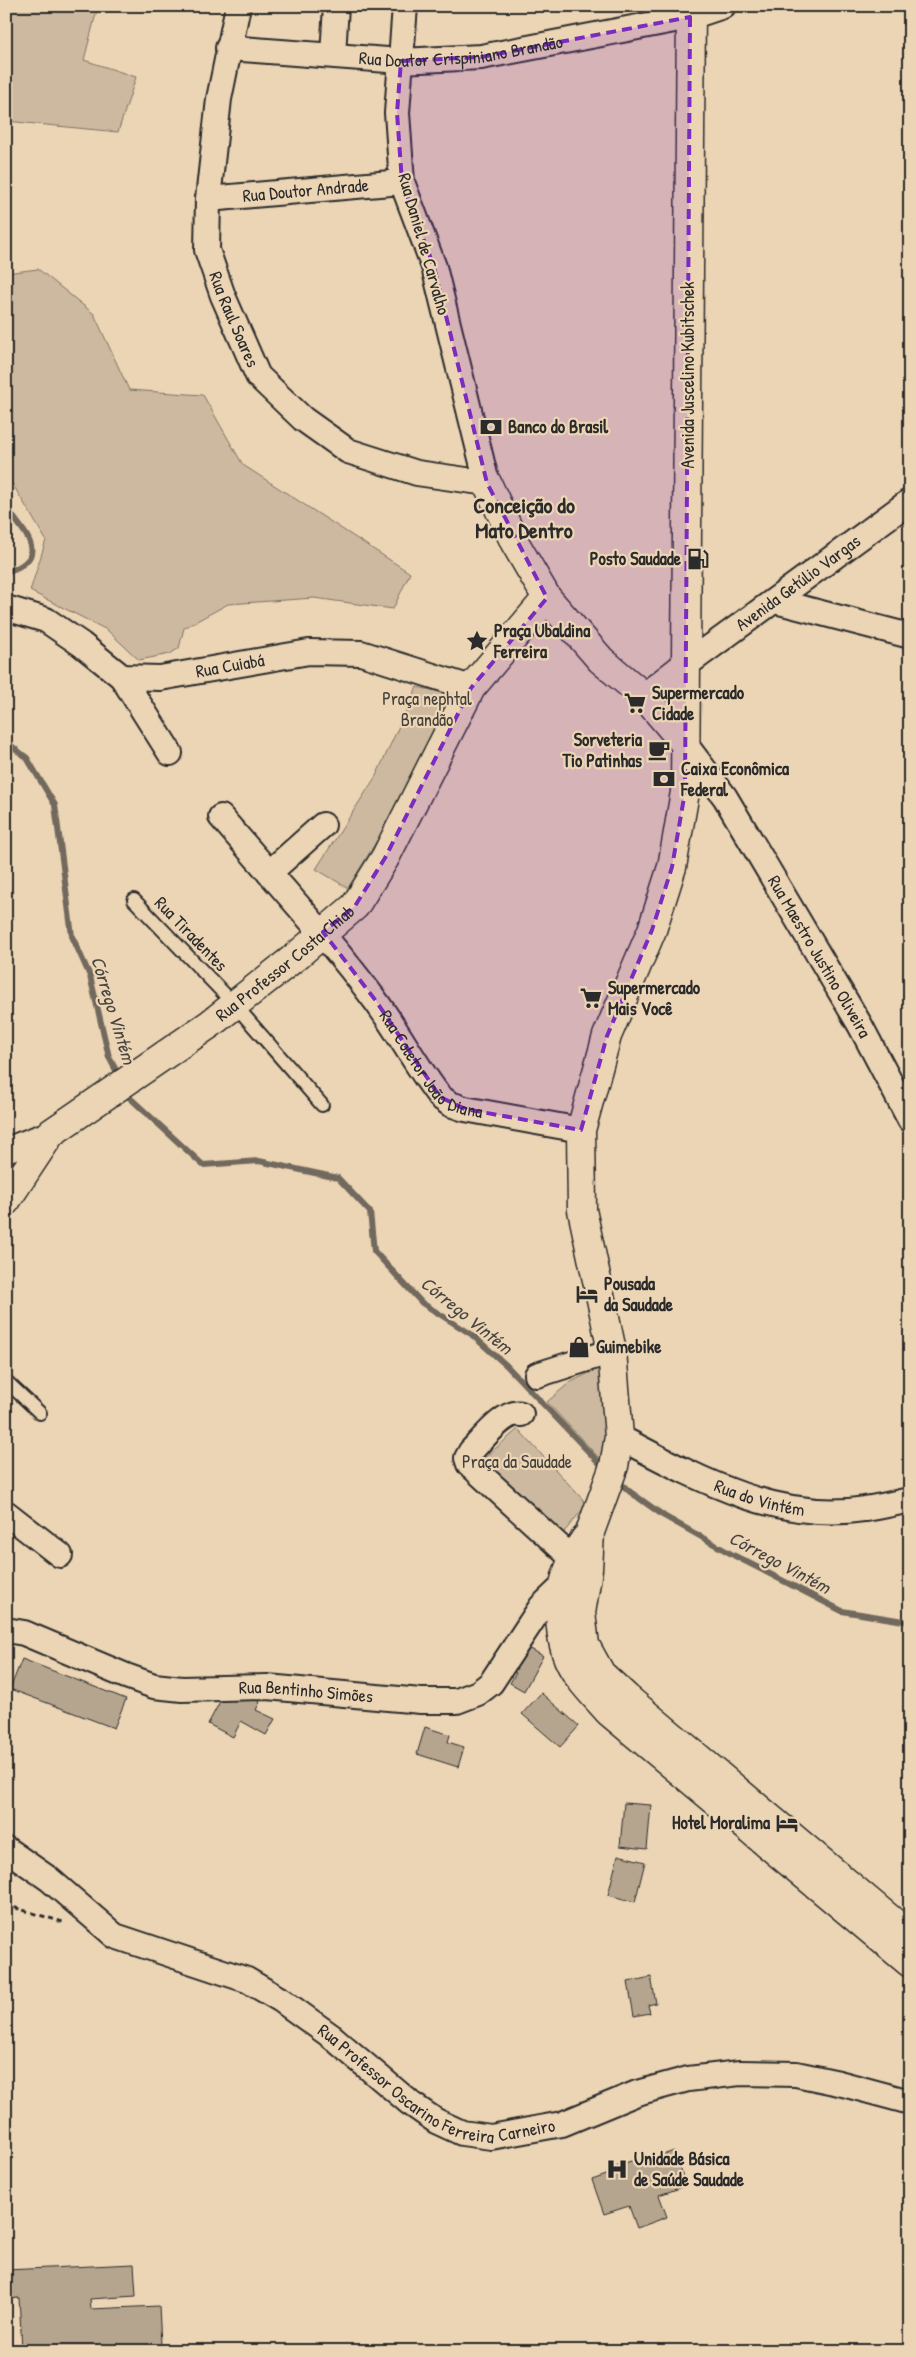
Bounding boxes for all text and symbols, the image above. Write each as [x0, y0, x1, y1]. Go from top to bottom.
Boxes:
street label: Rua Doutor Crispiniano Brandão [358, 29, 565, 73]
street label: Rua Daniel de Carvalho [392, 170, 457, 318]
street label: Rua Doutor Andrade [242, 172, 370, 208]
street label: Rua Raul Soares [203, 268, 266, 371]
street label: Avenida Juscelino Kubitschek [675, 281, 700, 469]
bank icon: Banco do Brasil [478, 414, 504, 440]
place label: Banco do Brasil [508, 414, 609, 439]
district label: Conceição do Mato Dentro [473, 490, 575, 545]
street label: Avenida Getúlio Vargas [730, 528, 865, 637]
place label: Posto Saudade [590, 546, 682, 571]
fuel station icon: Posto Saudade [685, 546, 711, 572]
place label: Praça Ubaldina Ferreira [493, 618, 591, 664]
place icon: Praça Ubaldina Ferreira [464, 628, 490, 654]
street label: Rua Cuiabá [194, 647, 266, 684]
place label: Supermercado Cidade [652, 680, 745, 726]
park label: Praça nephtal Brandão [382, 686, 472, 732]
supermarket icon: Supermercado Cidade [622, 690, 648, 716]
place label: Sorveteria Tio Patinhas [562, 727, 643, 773]
cafe icon: Sorveteria Tio Patinhas [646, 737, 672, 763]
place label: Caixa Econômica Federal [680, 756, 790, 802]
bank icon: Caixa Econômica Federal [651, 766, 677, 792]
street label: Rua Maestro Justino Oliveira [762, 871, 878, 1042]
street label: Rua Tiradentes [149, 891, 234, 977]
street label: Rua Professor Costa Chiab [210, 899, 360, 1027]
water label: Córrego Vintém [85, 953, 143, 1068]
place label: Supermercado Mais Você [608, 975, 701, 1021]
supermarket icon: Supermercado Mais Você [578, 985, 604, 1011]
street label: Rua Coletor João Diana [374, 1005, 485, 1124]
water label: Córrego Vintém [416, 1270, 519, 1361]
place label: Pousada da Saudade [604, 1271, 674, 1317]
hotel icon: Pousada da Saudade [574, 1281, 600, 1307]
shop icon: Guimebike [566, 1334, 592, 1360]
place label: Guimebike [596, 1334, 662, 1359]
park label: Praça da Saudade [462, 1449, 572, 1474]
street label: Rua do Vintém [711, 1473, 806, 1522]
water label: Córrego Vintém [725, 1524, 836, 1600]
street label: Rua Bentinho Simões [239, 1674, 374, 1709]
place label: Hotel Moralima [672, 1810, 771, 1835]
hotel icon: Hotel Moralima [774, 1810, 800, 1836]
street label: Rua Professor Oscarino Ferreira Carneiro [313, 2018, 557, 2149]
place label: Unidade Básica de Saúde Saudade [634, 2146, 745, 2192]
hospital icon: Unidade Básica de Saúde Saudade [604, 2156, 630, 2182]

